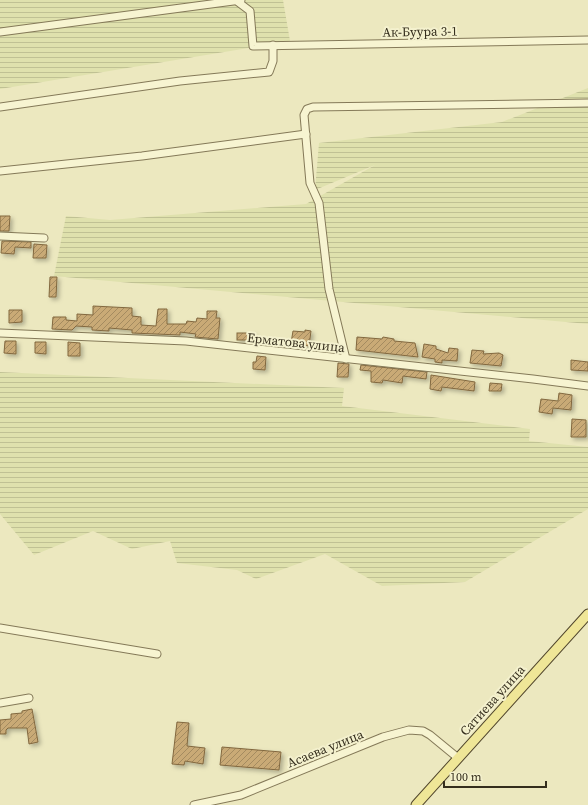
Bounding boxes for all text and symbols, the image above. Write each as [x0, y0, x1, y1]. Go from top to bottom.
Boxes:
street label: Ак-Буура 3-1 [382, 22, 458, 41]
street label: Ерматова улица [246, 329, 346, 356]
street label: Сатиева улица [456, 661, 529, 739]
street label: Асаева улица [284, 725, 366, 772]
scale bar [444, 763, 546, 789]
text: 100 m [450, 769, 482, 785]

